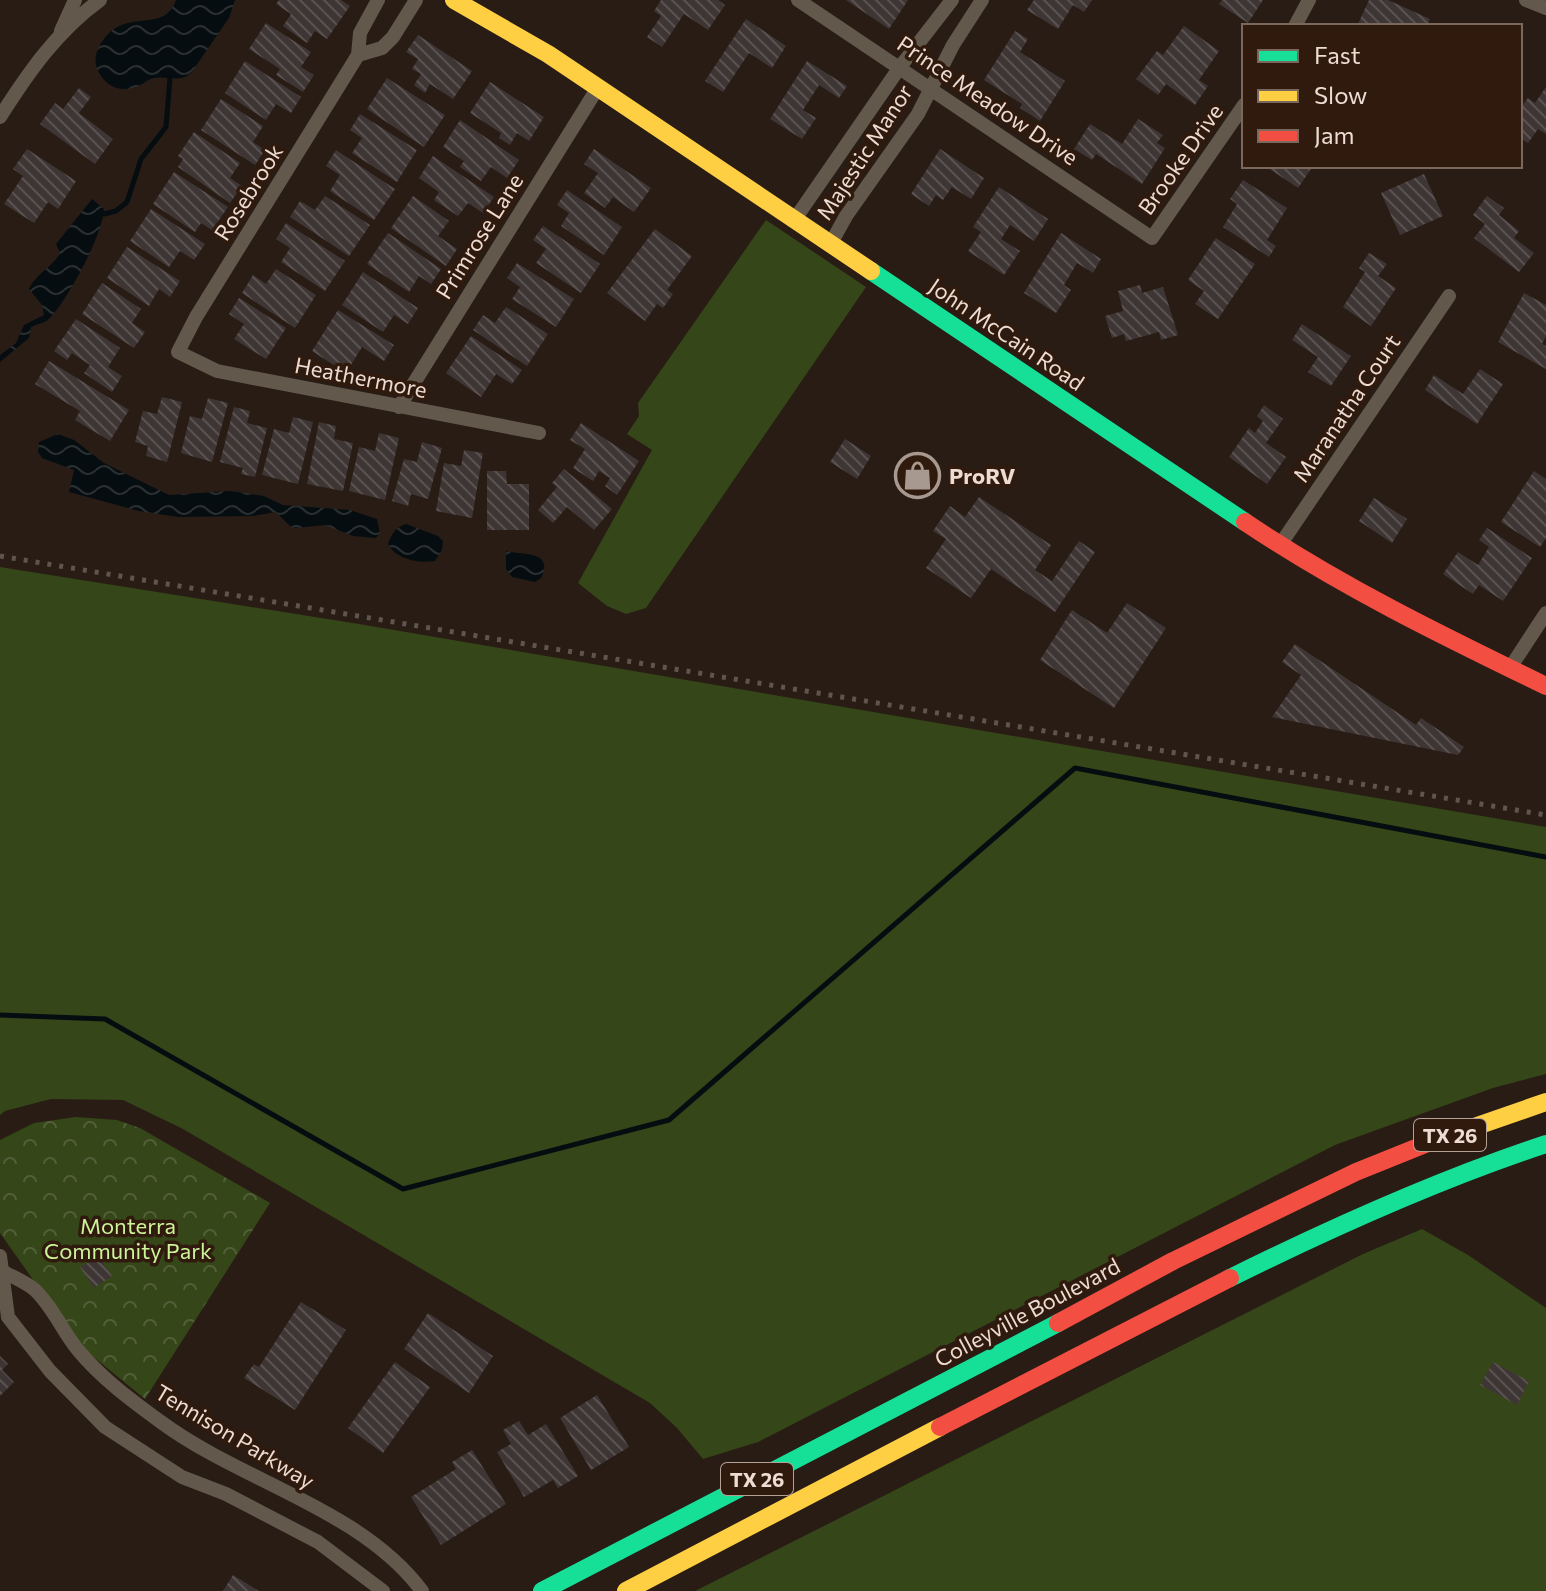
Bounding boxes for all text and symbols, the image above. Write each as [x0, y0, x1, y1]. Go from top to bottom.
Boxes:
legend [1242, 24, 1522, 168]
street label: Prince Meadow Drive [893, 30, 1083, 170]
text: Fast [1314, 40, 1361, 69]
street label: Majestic Manor [810, 79, 918, 225]
text: Slow [1314, 80, 1367, 109]
street label: Brooke Drive [1132, 98, 1228, 220]
text: Jam [1314, 120, 1354, 149]
street label: Rosebrook [208, 139, 288, 245]
street label: Primrose Lane [430, 168, 528, 304]
street label: John McCain Road [924, 272, 1090, 396]
street label: Maranatha Court [1287, 329, 1405, 487]
street label: Heathermore [293, 351, 429, 403]
shop icon: ProRV [894, 451, 942, 499]
place label: ProRV [949, 462, 1016, 489]
road number: TX 26 [1414, 1119, 1486, 1151]
park label: Monterra Community Park [44, 1212, 212, 1264]
street label: Colleyville Boulevard [930, 1252, 1124, 1372]
street label: Tennison Parkway [151, 1378, 319, 1494]
road number: TX 26 [721, 1463, 793, 1495]

